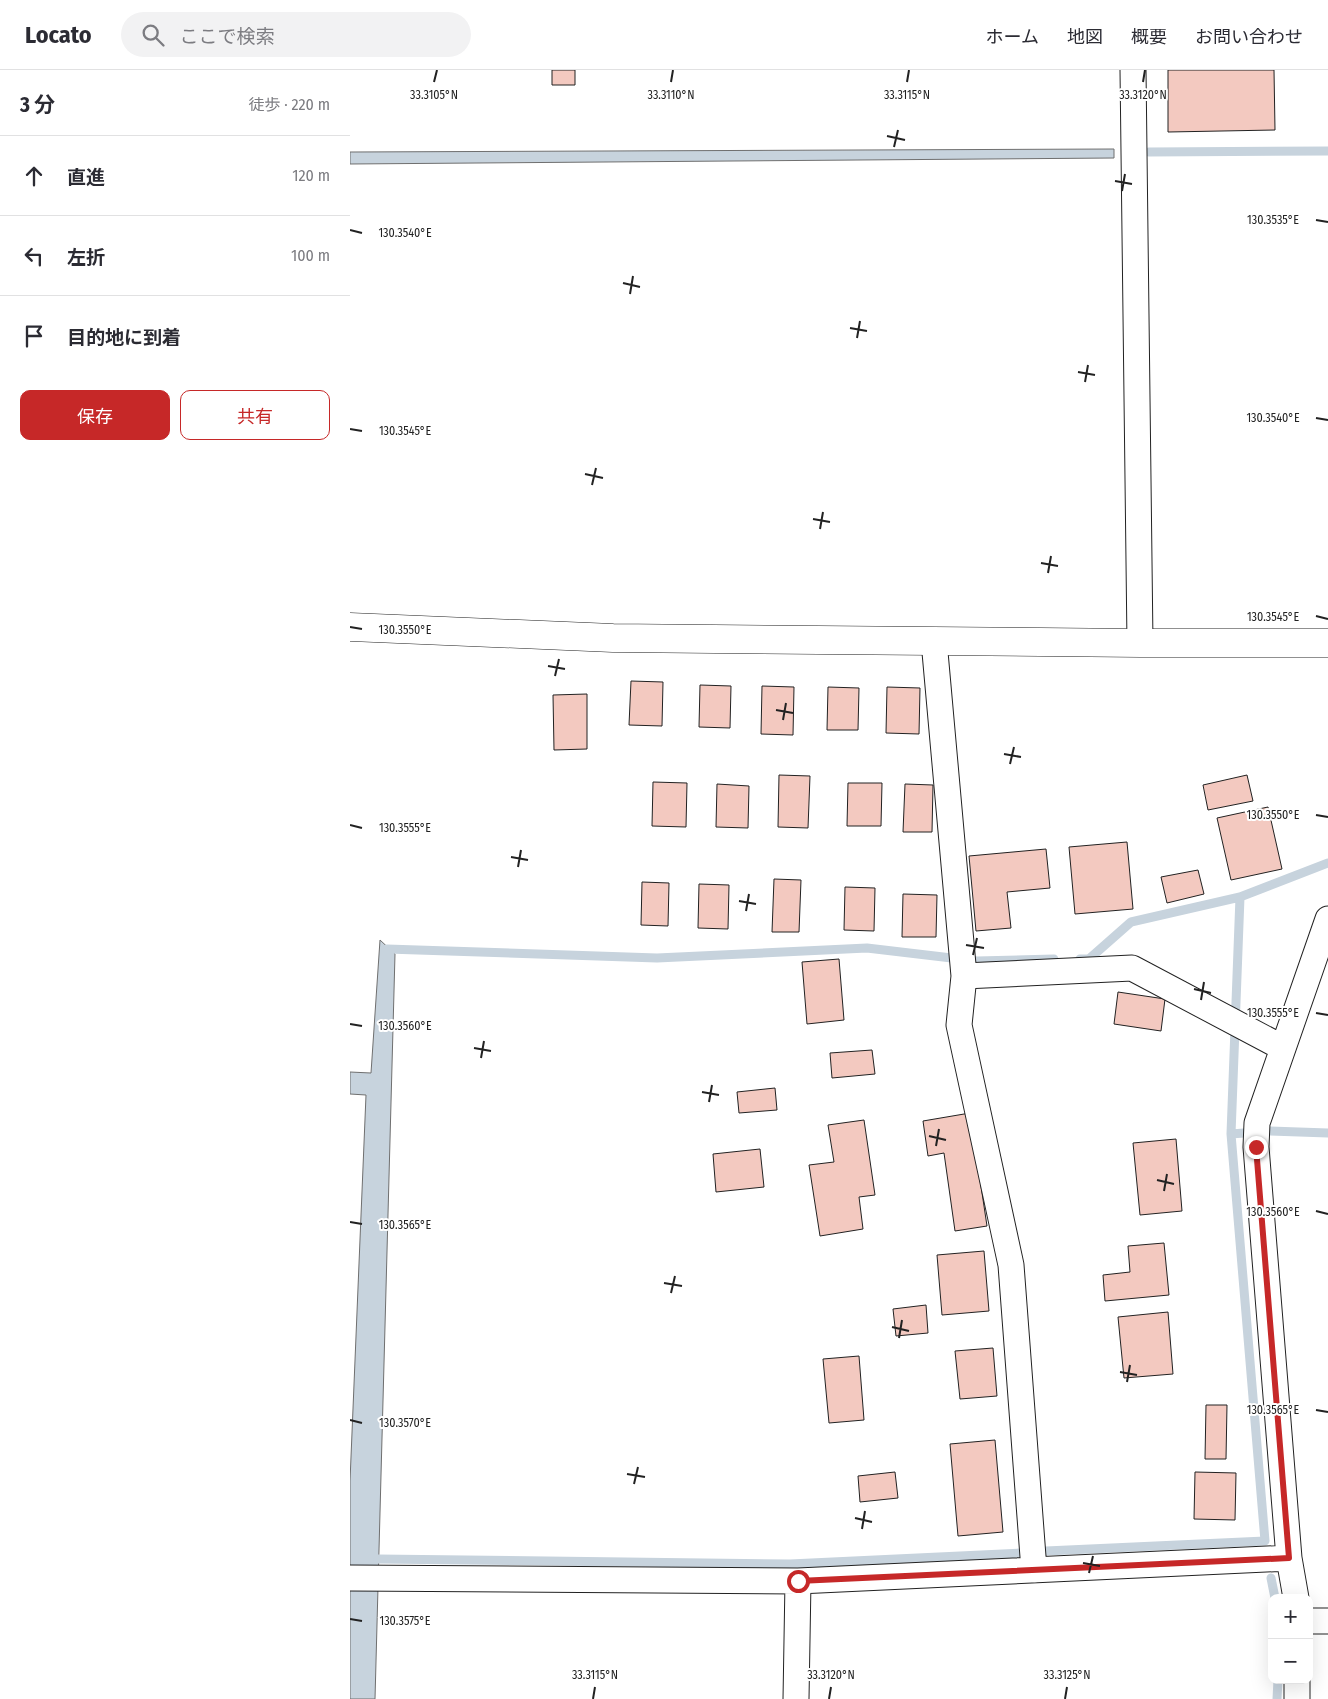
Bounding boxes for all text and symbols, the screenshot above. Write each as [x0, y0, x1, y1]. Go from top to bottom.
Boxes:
search box [121, 12, 471, 57]
text: Locato [25, 21, 91, 49]
icon: search [139, 21, 167, 49]
text: ここで検索 [179, 25, 275, 48]
text: ホーム [986, 26, 1039, 48]
text: 地図 [1067, 26, 1103, 48]
text: 概要 [1131, 26, 1167, 48]
text: お問い合わせ [1195, 26, 1303, 48]
text: 33.3105°N [410, 88, 458, 102]
text: 33.3110°N [648, 88, 694, 102]
text: 33.3115°N [884, 88, 930, 102]
text: 33.3120°N [1119, 88, 1167, 102]
text: 3 分 [20, 92, 55, 118]
text: 徒歩 · 220 m [249, 95, 330, 114]
icon: ahead [20, 162, 48, 190]
text: 直進 [67, 166, 105, 189]
text: 120 m [292, 166, 330, 185]
text: 130.3535°E [1247, 213, 1299, 227]
text: 130.3540°E [378, 226, 432, 240]
icon: left [20, 242, 48, 270]
text: 左折 [67, 246, 105, 269]
text: 100 m [291, 246, 330, 265]
icon: arrive [20, 322, 48, 350]
text: 目的地に到着 [67, 326, 181, 349]
button: 保存 [20, 390, 170, 440]
button: 共有 [180, 390, 330, 440]
text: 130.3540°E [1246, 411, 1300, 425]
text: 130.3545°E [379, 424, 431, 438]
text: 130.3545°E [1247, 610, 1299, 624]
text: 130.3550°E [379, 623, 432, 637]
text: 130.3550°E [1247, 808, 1300, 822]
text: 130.3555°E [379, 821, 431, 835]
text: 130.3555°E [1247, 1006, 1299, 1020]
text: 130.3560°E [378, 1019, 432, 1033]
route end [1245, 1136, 1268, 1159]
text: 130.3560°E [1246, 1205, 1300, 1219]
text: 130.3565°E [379, 1218, 432, 1232]
text: 130.3565°E [1247, 1403, 1300, 1417]
text: 130.3570°E [379, 1416, 431, 1430]
route start [787, 1570, 810, 1593]
map controls [1268, 1594, 1313, 1684]
button: + [1268, 1594, 1313, 1639]
text: 130.3575°E [379, 1614, 431, 1628]
button: − [1268, 1639, 1313, 1684]
text: 33.3115°N [572, 1668, 618, 1682]
text: 33.3120°N [807, 1668, 855, 1682]
text: 33.3125°N [1044, 1668, 1090, 1682]

